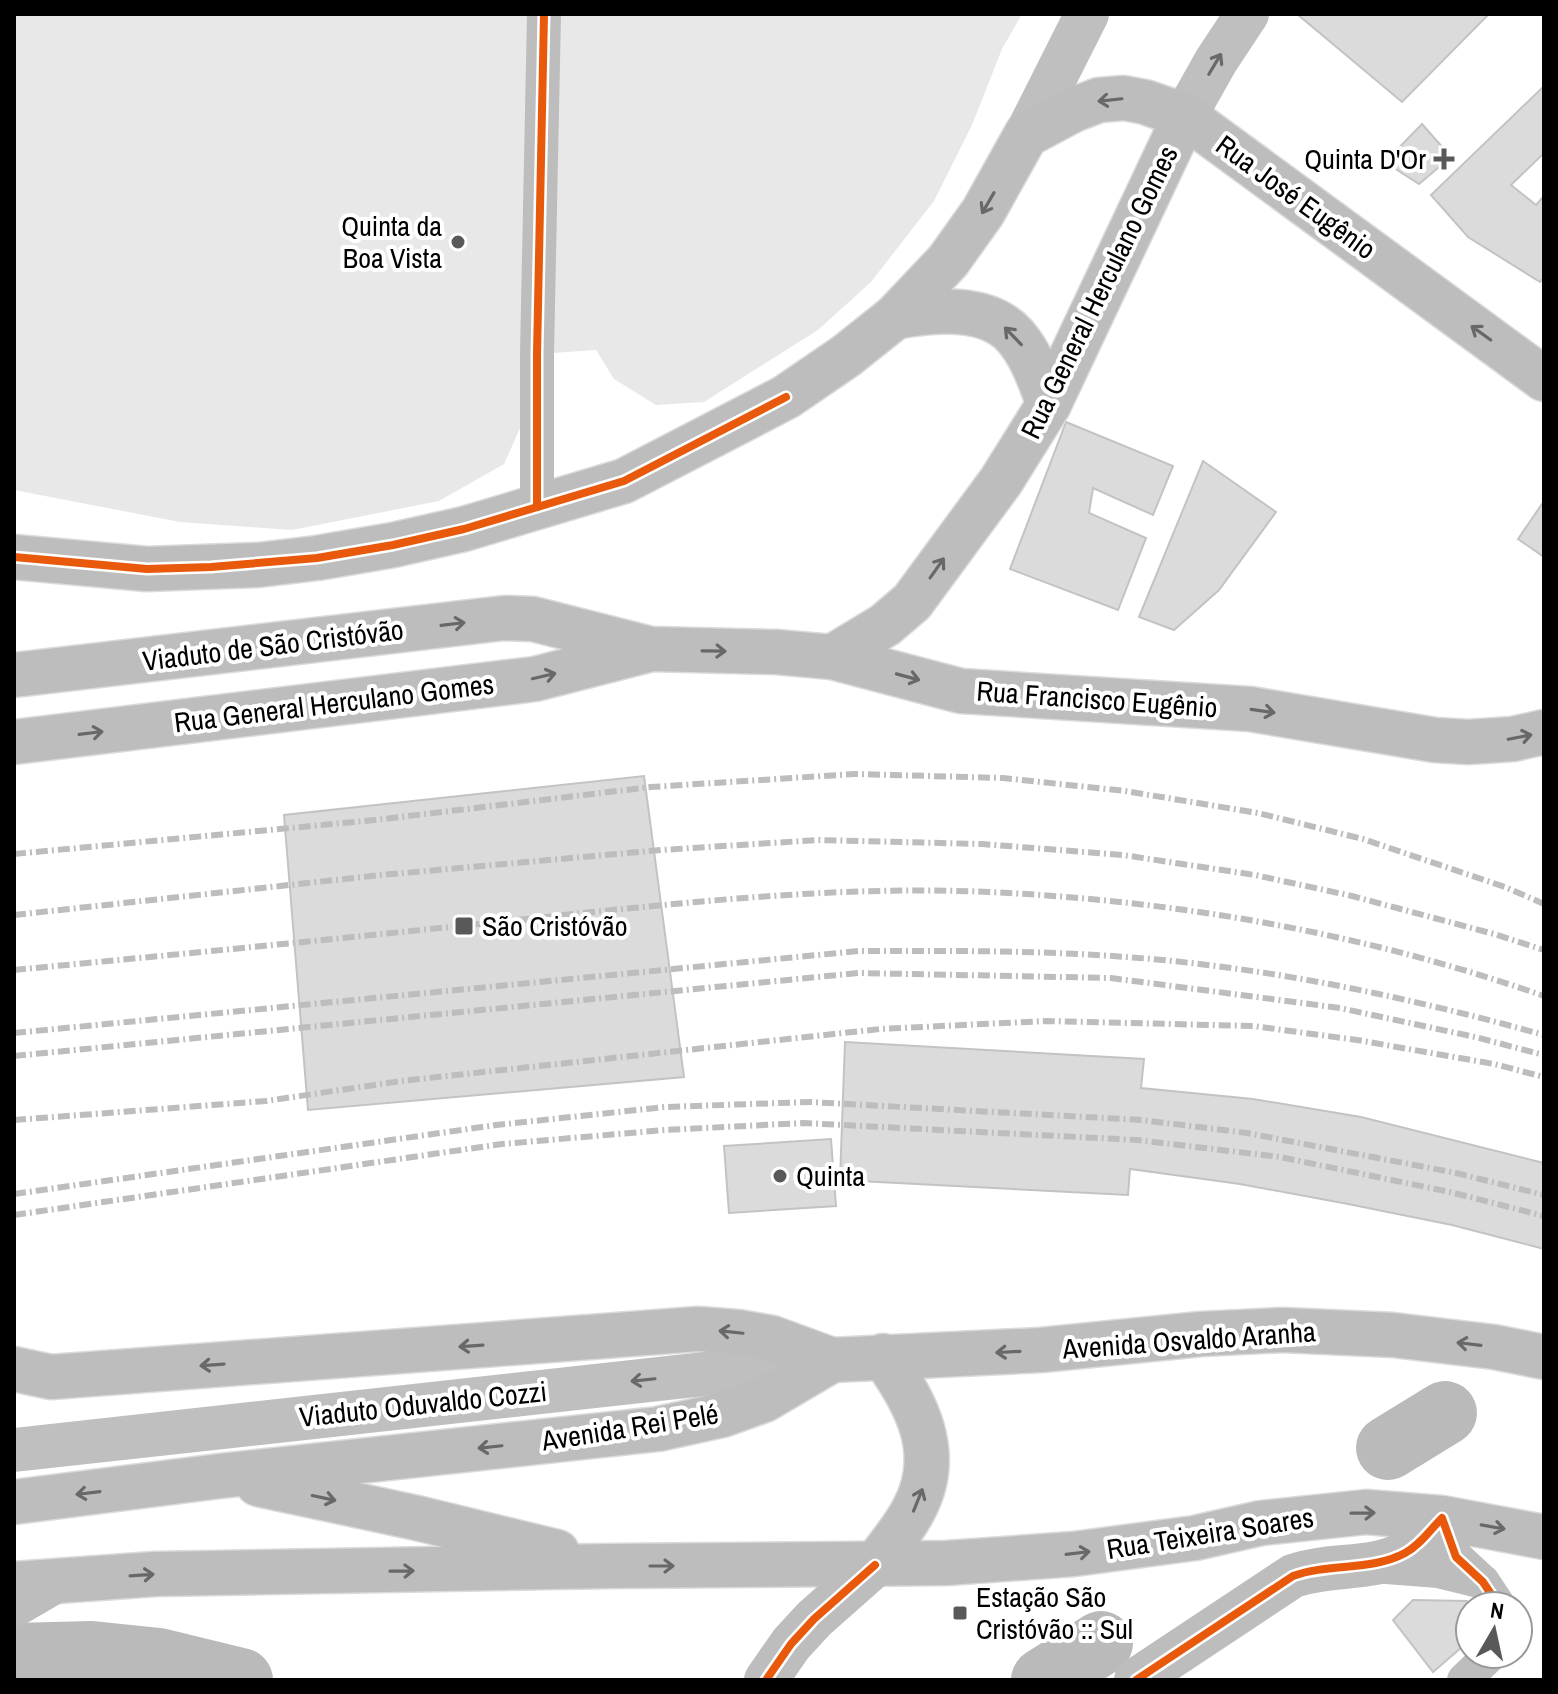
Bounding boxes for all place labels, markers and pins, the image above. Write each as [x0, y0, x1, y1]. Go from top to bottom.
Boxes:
place label: Quinta D'Or [1304, 140, 1426, 178]
marker: Quinta D'Or [1433, 148, 1455, 170]
place label: Quinta da Boa Vista [341, 207, 442, 277]
marker: Quinta da Boa Vista [449, 233, 467, 251]
place label: São Cristóvão [482, 907, 628, 945]
marker: São Cristóvão [453, 915, 475, 937]
place label: Quinta [796, 1157, 865, 1195]
marker: Quinta [771, 1167, 789, 1185]
place label: Estação São Cristóvão :: Sul [976, 1578, 1133, 1648]
marker: Estação São Cristóvão :: Sul [951, 1604, 969, 1622]

